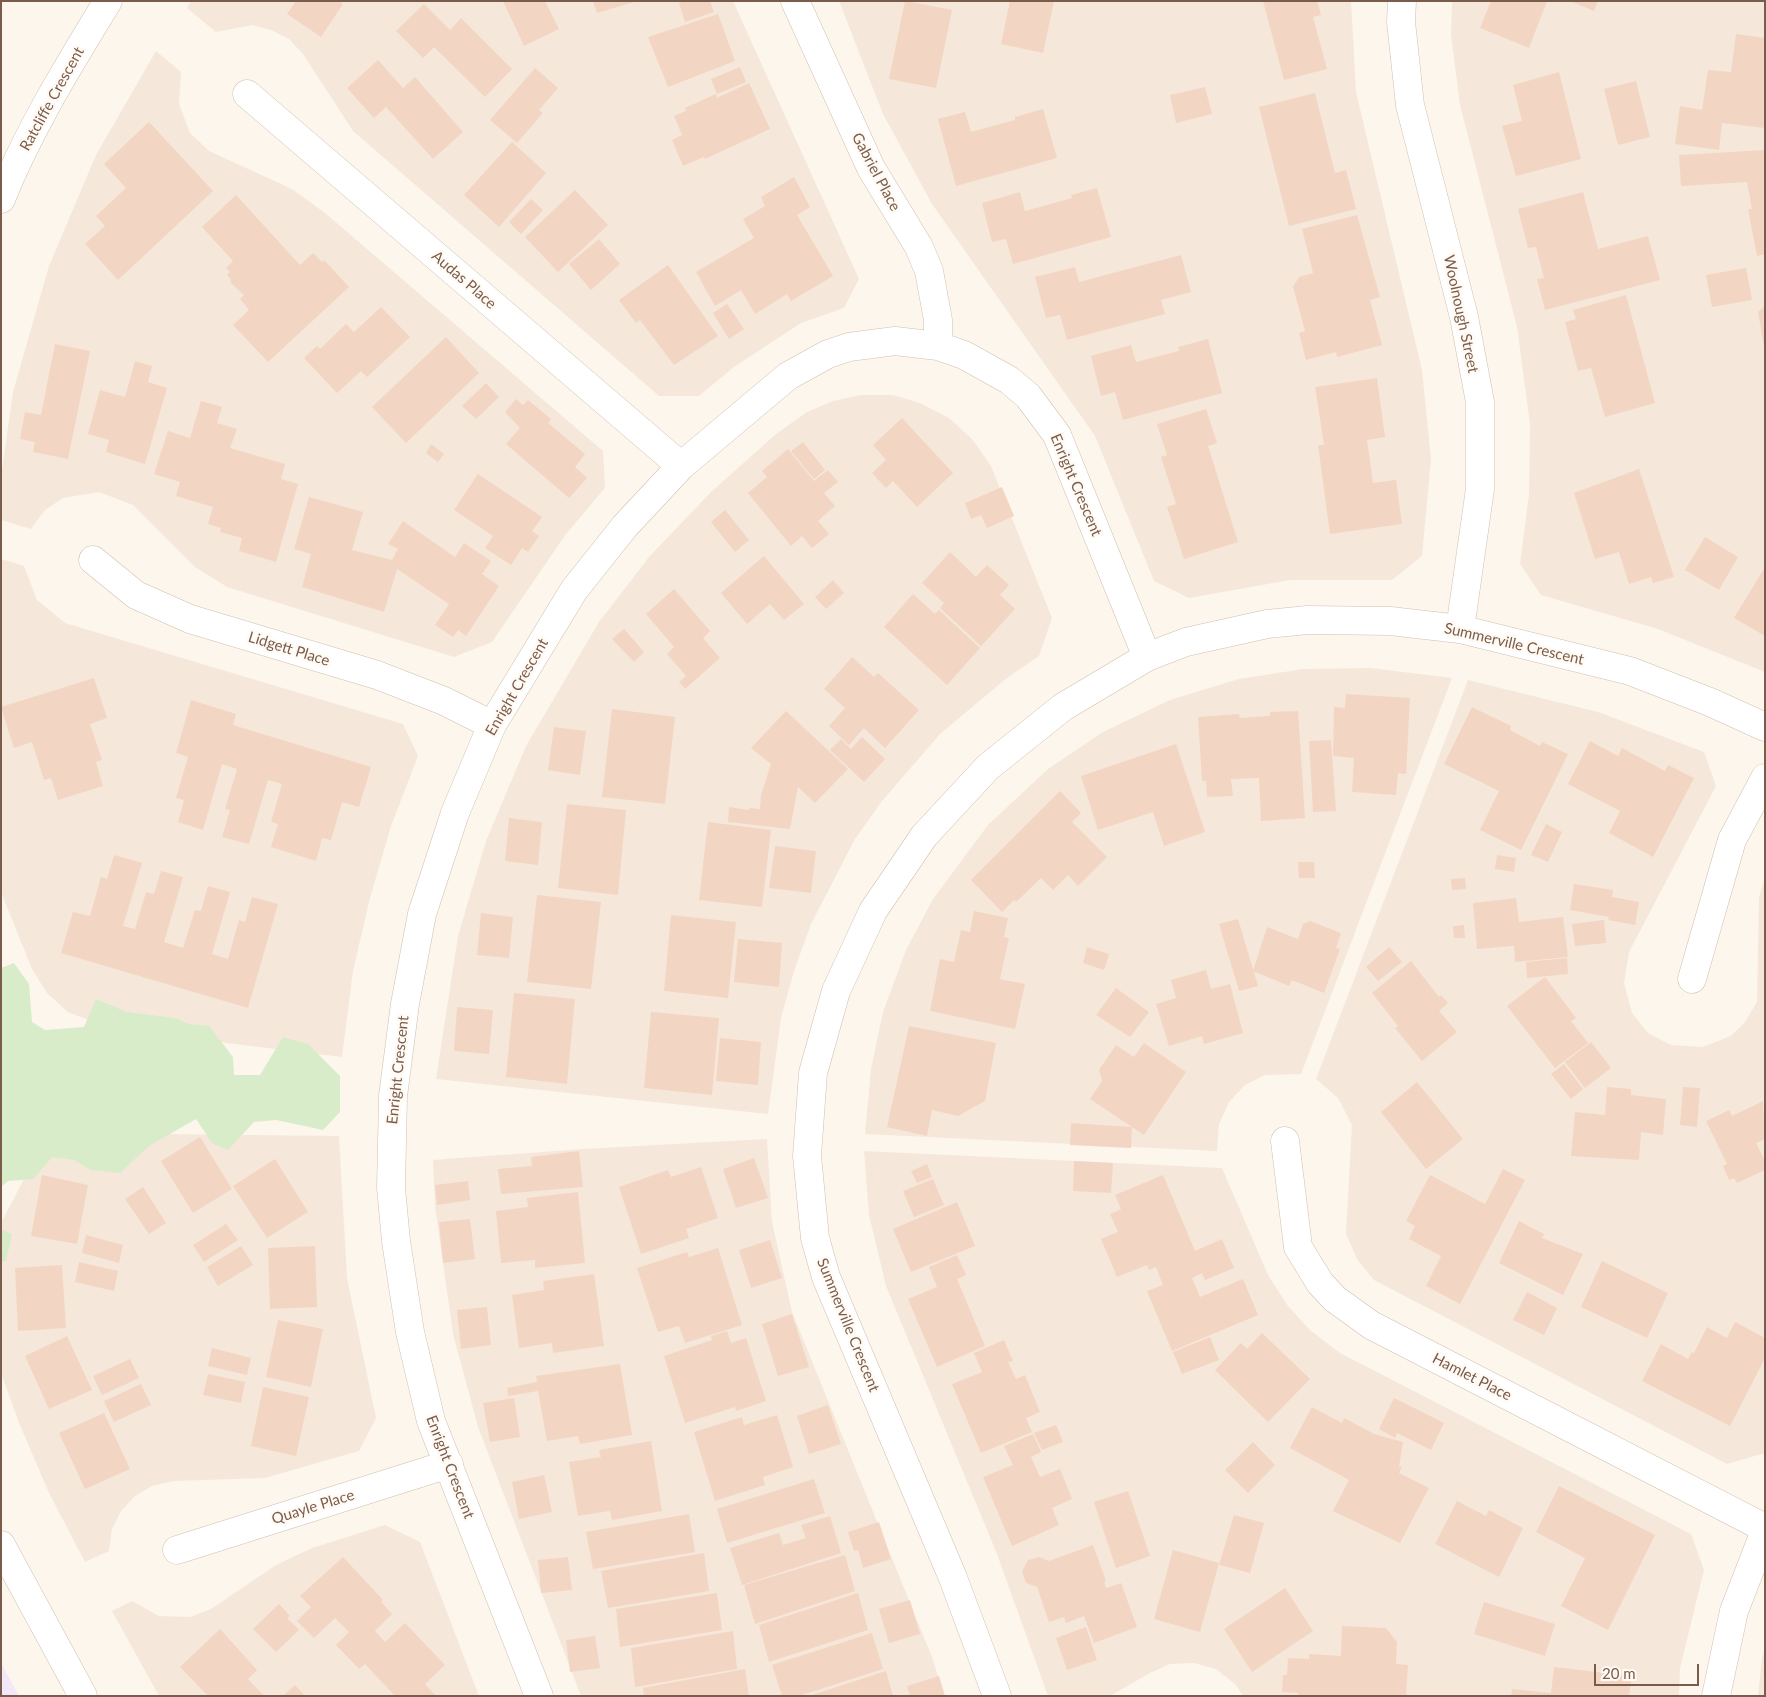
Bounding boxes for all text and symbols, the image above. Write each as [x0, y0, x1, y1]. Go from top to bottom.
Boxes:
street label: Ratcliffe Crescent [16, 44, 88, 154]
street label: Gabriel Place [848, 130, 904, 214]
street label: Audas Place [428, 247, 500, 313]
street label: Woolnough Street [1440, 253, 1482, 375]
street label: Enright Crescent [1046, 431, 1106, 539]
street label: Summerville Crescent [1442, 619, 1586, 669]
street label: Lidgett Place [246, 628, 332, 670]
street label: Enright Crescent [482, 635, 552, 739]
street label: Enright Crescent [383, 1015, 413, 1125]
street label: Summerville Crescent [813, 1255, 883, 1395]
street label: Hamlet Place [1429, 1349, 1515, 1405]
street label: Enright Crescent [422, 1413, 478, 1521]
street label: Quayle Place [270, 1486, 356, 1528]
scale bar [1596, 1654, 1701, 1686]
text: 20 m [1602, 1664, 1636, 1682]

